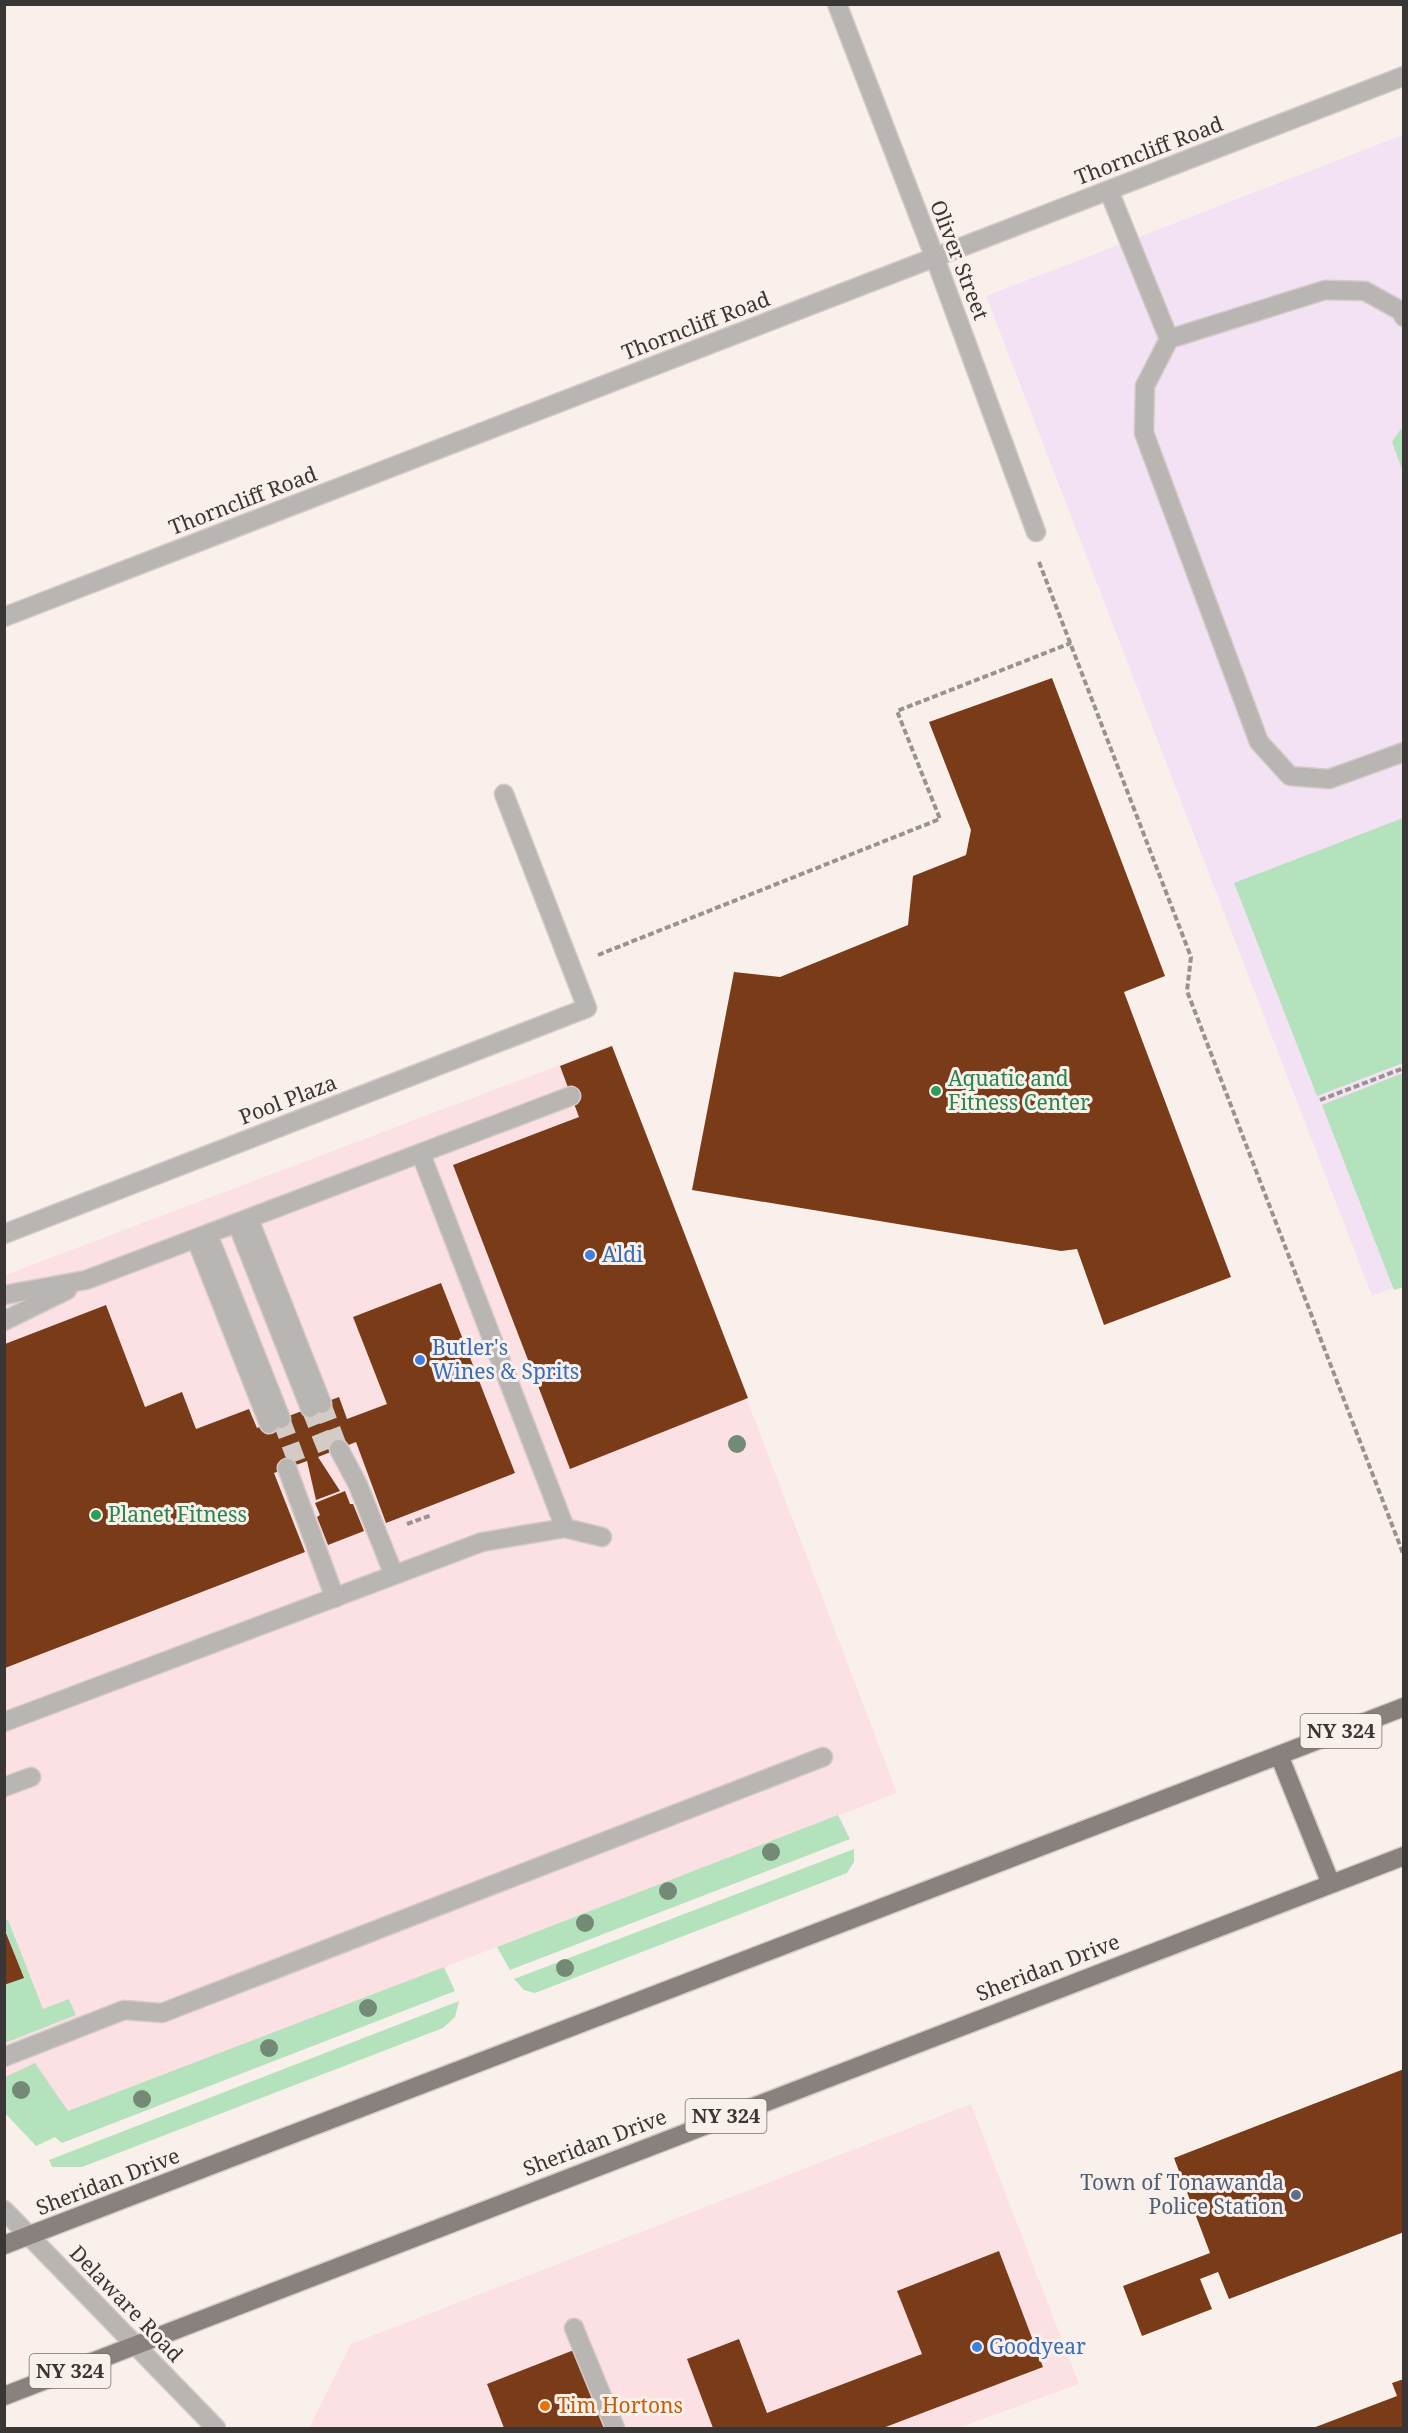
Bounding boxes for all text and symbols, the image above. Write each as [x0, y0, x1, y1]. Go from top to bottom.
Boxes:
street label: Thorncliff Road [1071, 109, 1227, 191]
street label: Oliver Street [924, 196, 996, 324]
street label: Thorncliff Road [618, 284, 774, 366]
street label: Thorncliff Road [165, 459, 321, 541]
place label: Aquatic and Fitness Center [948, 1064, 1090, 1116]
street label: Pool Plaza [235, 1068, 340, 1130]
marker: Aquatic and Fitness Center [929, 1084, 943, 1098]
place label: Aldi [602, 1240, 643, 1268]
marker: Aldi [583, 1248, 597, 1262]
place label: Butler's Wines & Sprits [432, 1333, 579, 1385]
marker: Butler's Wines & Sprits [413, 1353, 427, 1367]
place label: Planet Fitness [108, 1500, 247, 1528]
marker: Planet Fitness [89, 1508, 103, 1522]
road number: NY 324 [1300, 1714, 1382, 1748]
street label: Sheridan Drive [972, 1927, 1123, 2007]
road number: NY 324 [686, 2099, 766, 2133]
street label: Sheridan Drive [519, 2102, 670, 2182]
street label: Sheridan Drive [32, 2141, 183, 2221]
place label: Town of Tonawanda Police Station [1080, 2168, 1284, 2220]
marker: Town of Tonawanda Police Station [1289, 2188, 1303, 2202]
street label: Delaware Road [64, 2239, 190, 2368]
place label: Goodyear [989, 2332, 1086, 2360]
marker: Goodyear [970, 2340, 984, 2354]
road number: NY 324 [29, 2354, 110, 2388]
place label: Tim Hortons [557, 2391, 683, 2419]
marker: Tim Hortons [538, 2399, 552, 2413]

